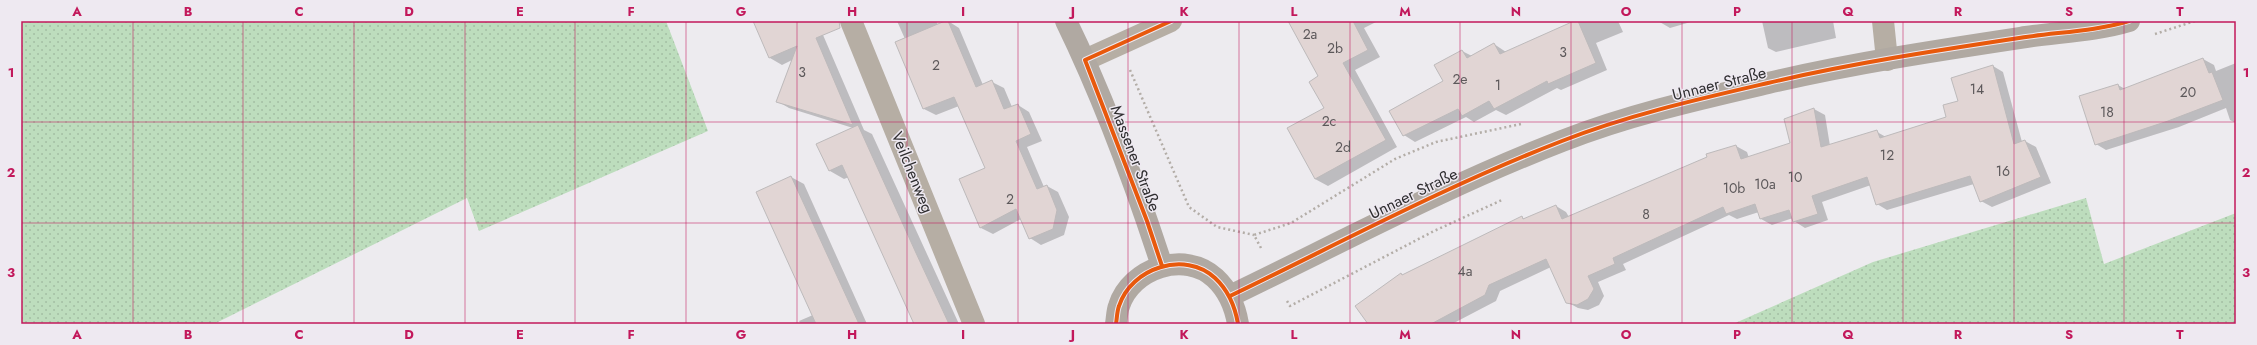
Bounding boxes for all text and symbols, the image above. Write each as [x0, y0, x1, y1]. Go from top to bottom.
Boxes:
text: A [71, 2, 82, 21]
text: B [184, 2, 193, 21]
text: C [294, 2, 304, 21]
text: D [404, 2, 414, 21]
text: E [516, 2, 524, 21]
text: F [627, 2, 635, 21]
text: G [736, 2, 747, 21]
text: H [847, 2, 857, 21]
text: I [961, 2, 965, 21]
text: J [1068, 2, 1075, 21]
text: K [1179, 2, 1189, 21]
text: L [1291, 2, 1298, 21]
text: M [1399, 2, 1411, 21]
text: N [1511, 2, 1521, 21]
text: O [1621, 2, 1632, 21]
text: P [1733, 2, 1741, 21]
text: Q [1842, 2, 1854, 21]
text: R [1954, 2, 1963, 21]
text: S [2065, 2, 2073, 21]
text: T [2176, 2, 2184, 21]
house number: 2a [1303, 24, 1317, 44]
house number: 2b [1327, 38, 1343, 58]
house number: 3 [1559, 42, 1567, 62]
house number: 2 [932, 55, 940, 75]
street label: Unnaer Straße [1670, 61, 1769, 106]
house number: 3 [798, 62, 806, 82]
text: 1 [8, 63, 14, 82]
text: 1 [2243, 63, 2249, 82]
house number: 2e [1452, 69, 1468, 89]
house number: 1 [1495, 75, 1501, 95]
house number: 14 [1970, 79, 1984, 99]
house number: 20 [2180, 82, 2196, 102]
street label: Massener Straße [1105, 102, 1166, 214]
house number: 18 [2100, 102, 2114, 122]
house number: 2c [1322, 111, 1336, 131]
street label: Veilchenweg [886, 128, 939, 216]
house number: 2d [1335, 137, 1351, 157]
house number: 12 [1880, 145, 1894, 165]
house number: 16 [1996, 161, 2010, 181]
street label: Unnaer Straße [1365, 162, 1461, 225]
text: 2 [7, 163, 15, 182]
text: 2 [2242, 163, 2250, 182]
house number: 10 [1788, 167, 1802, 187]
house number: 10a [1754, 174, 1776, 194]
house number: 10b [1723, 178, 1745, 198]
house number: 2 [1006, 189, 1014, 209]
house number: 8 [1642, 204, 1650, 224]
house number: 4a [1458, 261, 1472, 281]
text: 3 [7, 263, 15, 282]
text: 3 [2242, 263, 2250, 282]
text: A [71, 325, 82, 344]
text: B [184, 325, 193, 344]
text: C [294, 325, 304, 344]
text: D [404, 325, 414, 344]
text: E [516, 325, 524, 344]
text: F [627, 325, 635, 344]
text: G [736, 325, 747, 344]
text: H [847, 325, 857, 344]
text: I [961, 325, 965, 344]
text: J [1068, 325, 1075, 344]
text: K [1179, 325, 1189, 344]
text: L [1291, 325, 1298, 344]
text: M [1399, 325, 1411, 344]
text: N [1511, 325, 1521, 344]
text: O [1621, 325, 1632, 344]
text: P [1733, 325, 1741, 344]
text: Q [1842, 325, 1854, 344]
text: R [1954, 325, 1963, 344]
text: S [2065, 325, 2073, 344]
text: T [2176, 325, 2184, 344]

